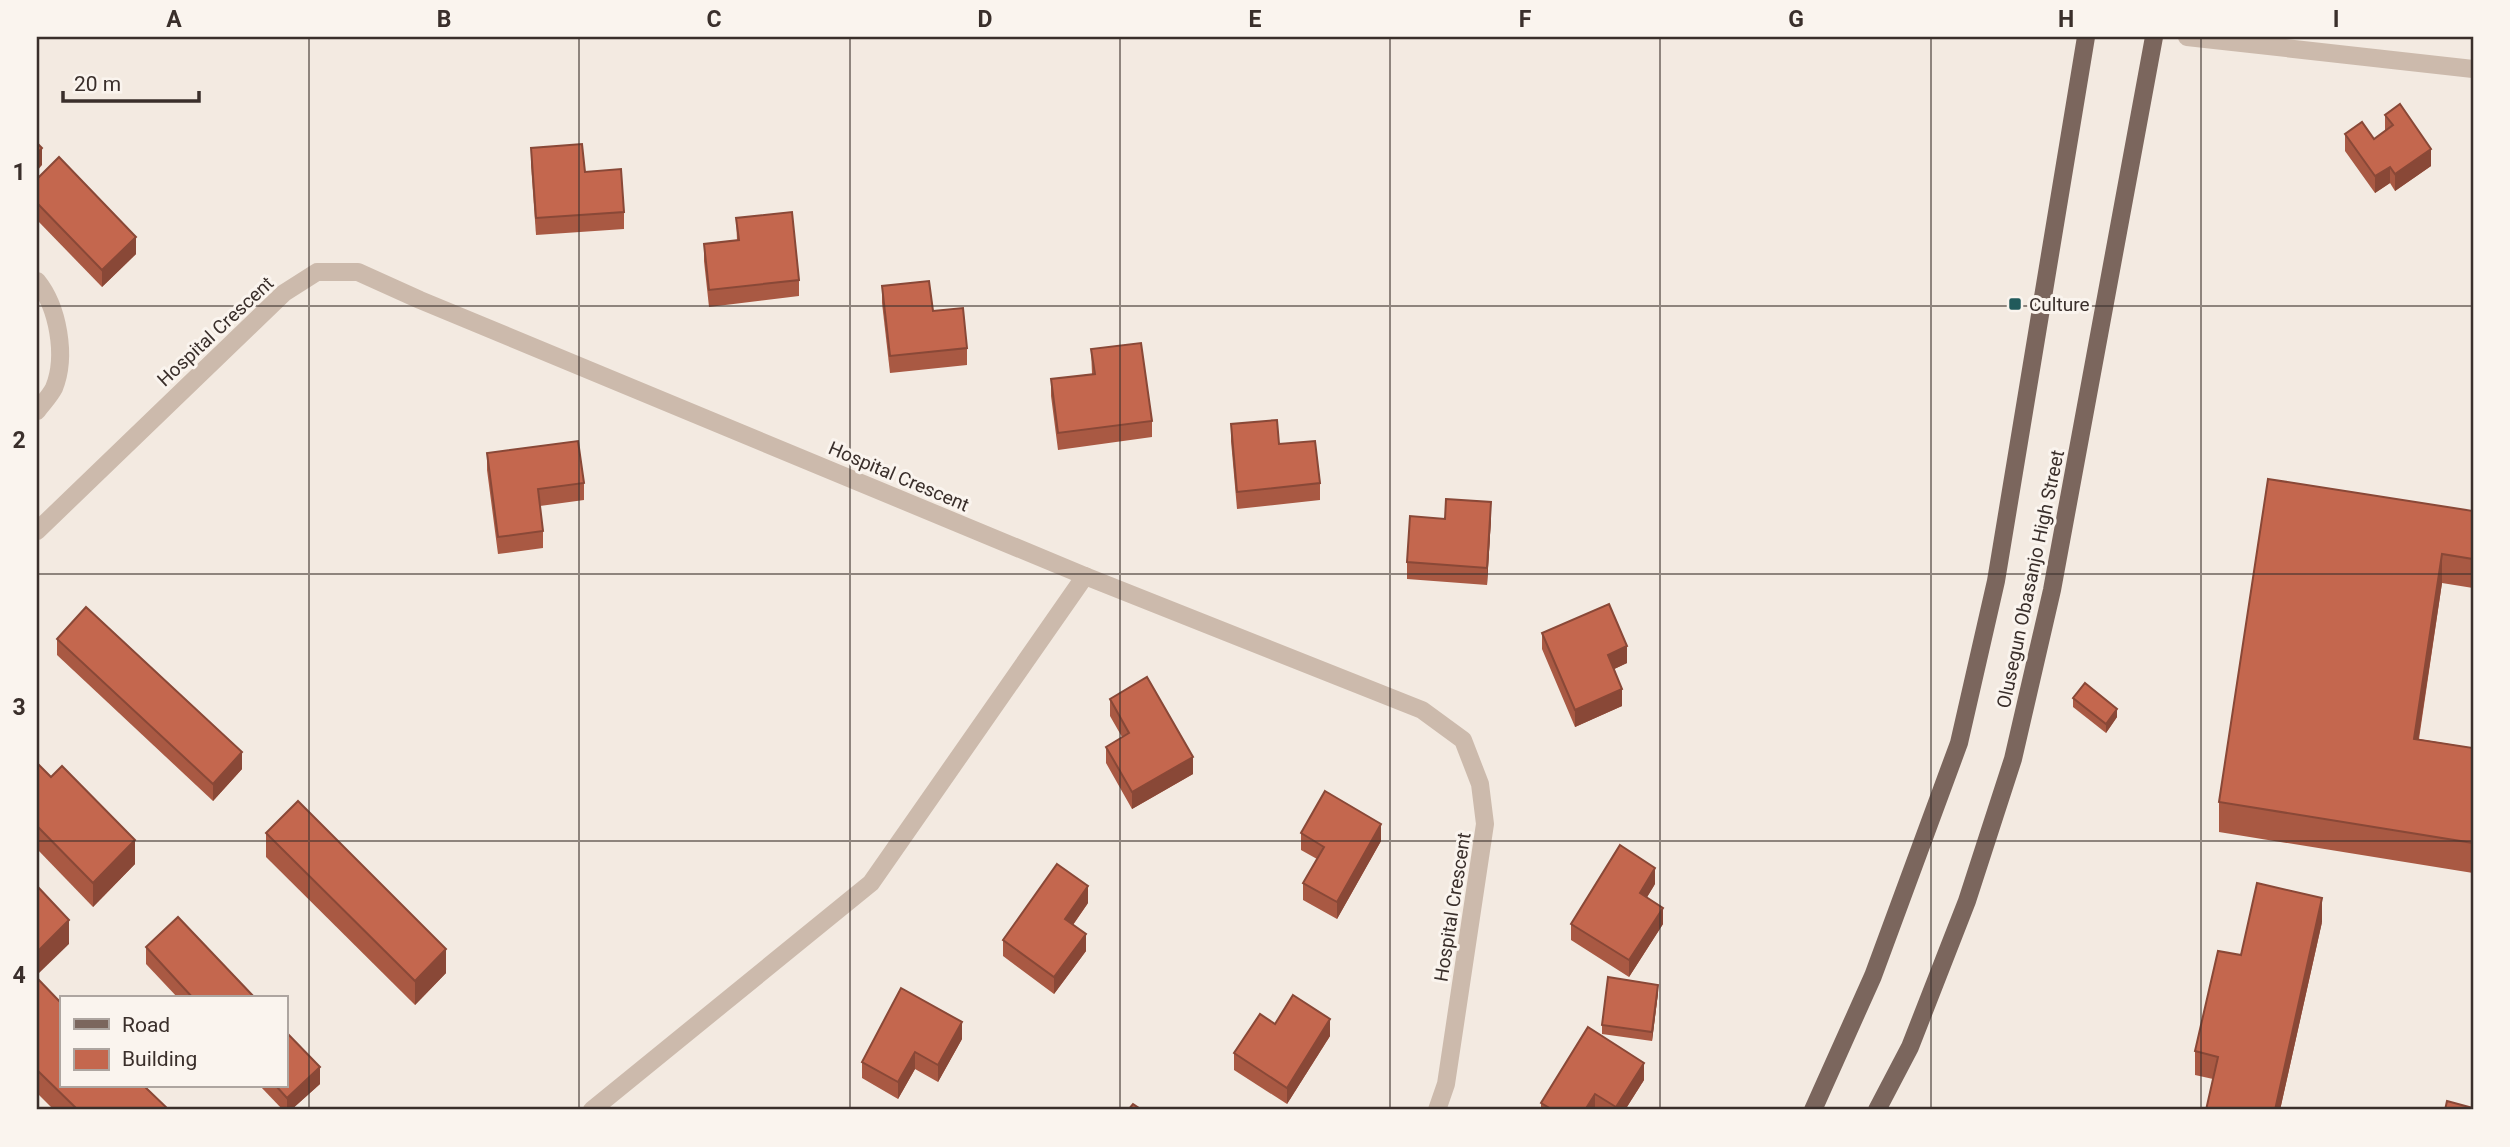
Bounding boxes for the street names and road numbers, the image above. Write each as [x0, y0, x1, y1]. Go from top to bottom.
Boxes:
street label: Hospital Crescent [152, 272, 278, 391]
street label: Hospital Crescent [825, 436, 973, 516]
street label: Olusegun Obasanjo High Street [1992, 448, 2069, 710]
street label: Hospital Crescent [1429, 831, 1476, 983]

